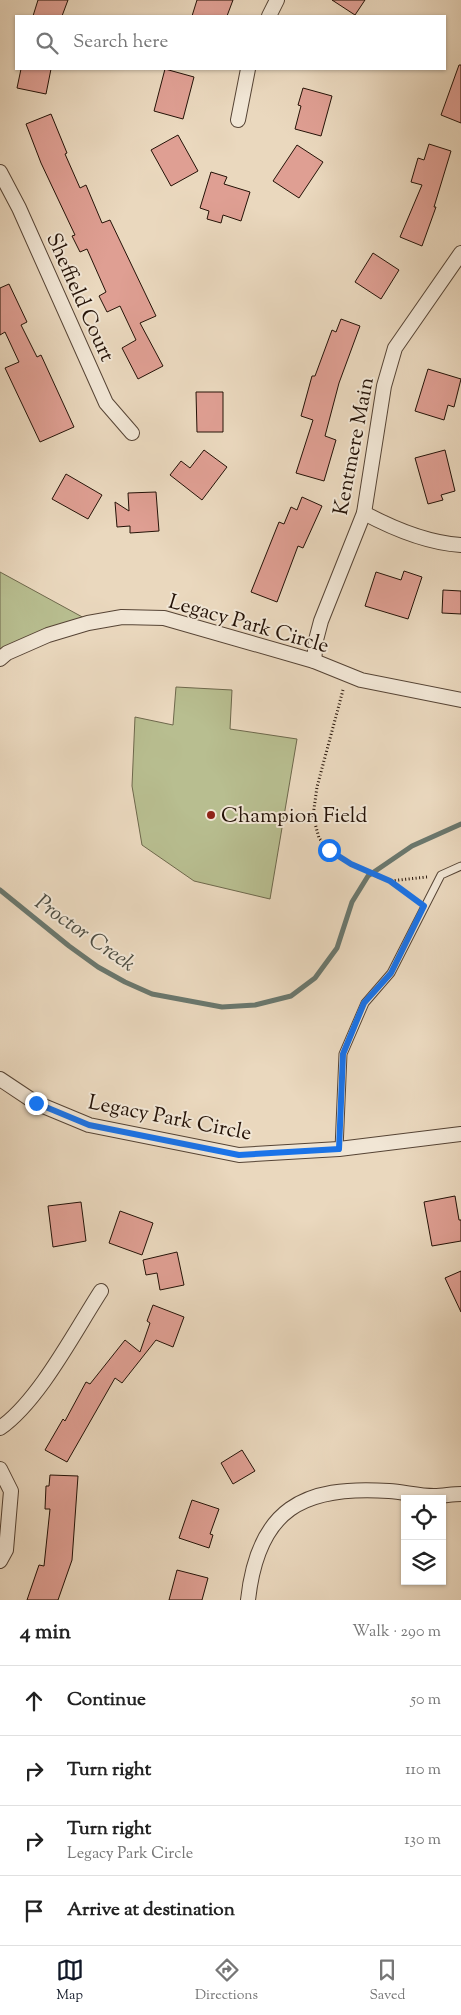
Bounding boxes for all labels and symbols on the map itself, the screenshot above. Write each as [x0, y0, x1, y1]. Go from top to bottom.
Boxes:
street label: Sheffield Court [37, 229, 121, 367]
street label: Kentmere Main [327, 375, 383, 518]
street label: Legacy Park Circle [165, 588, 332, 662]
place label: Champion Field [221, 802, 368, 832]
marker: Champion Field [205, 809, 217, 821]
route start [318, 839, 341, 862]
water label: Proctor Creek [27, 888, 141, 981]
street label: Legacy Park Circle [85, 1088, 254, 1149]
route end [25, 1092, 48, 1115]

